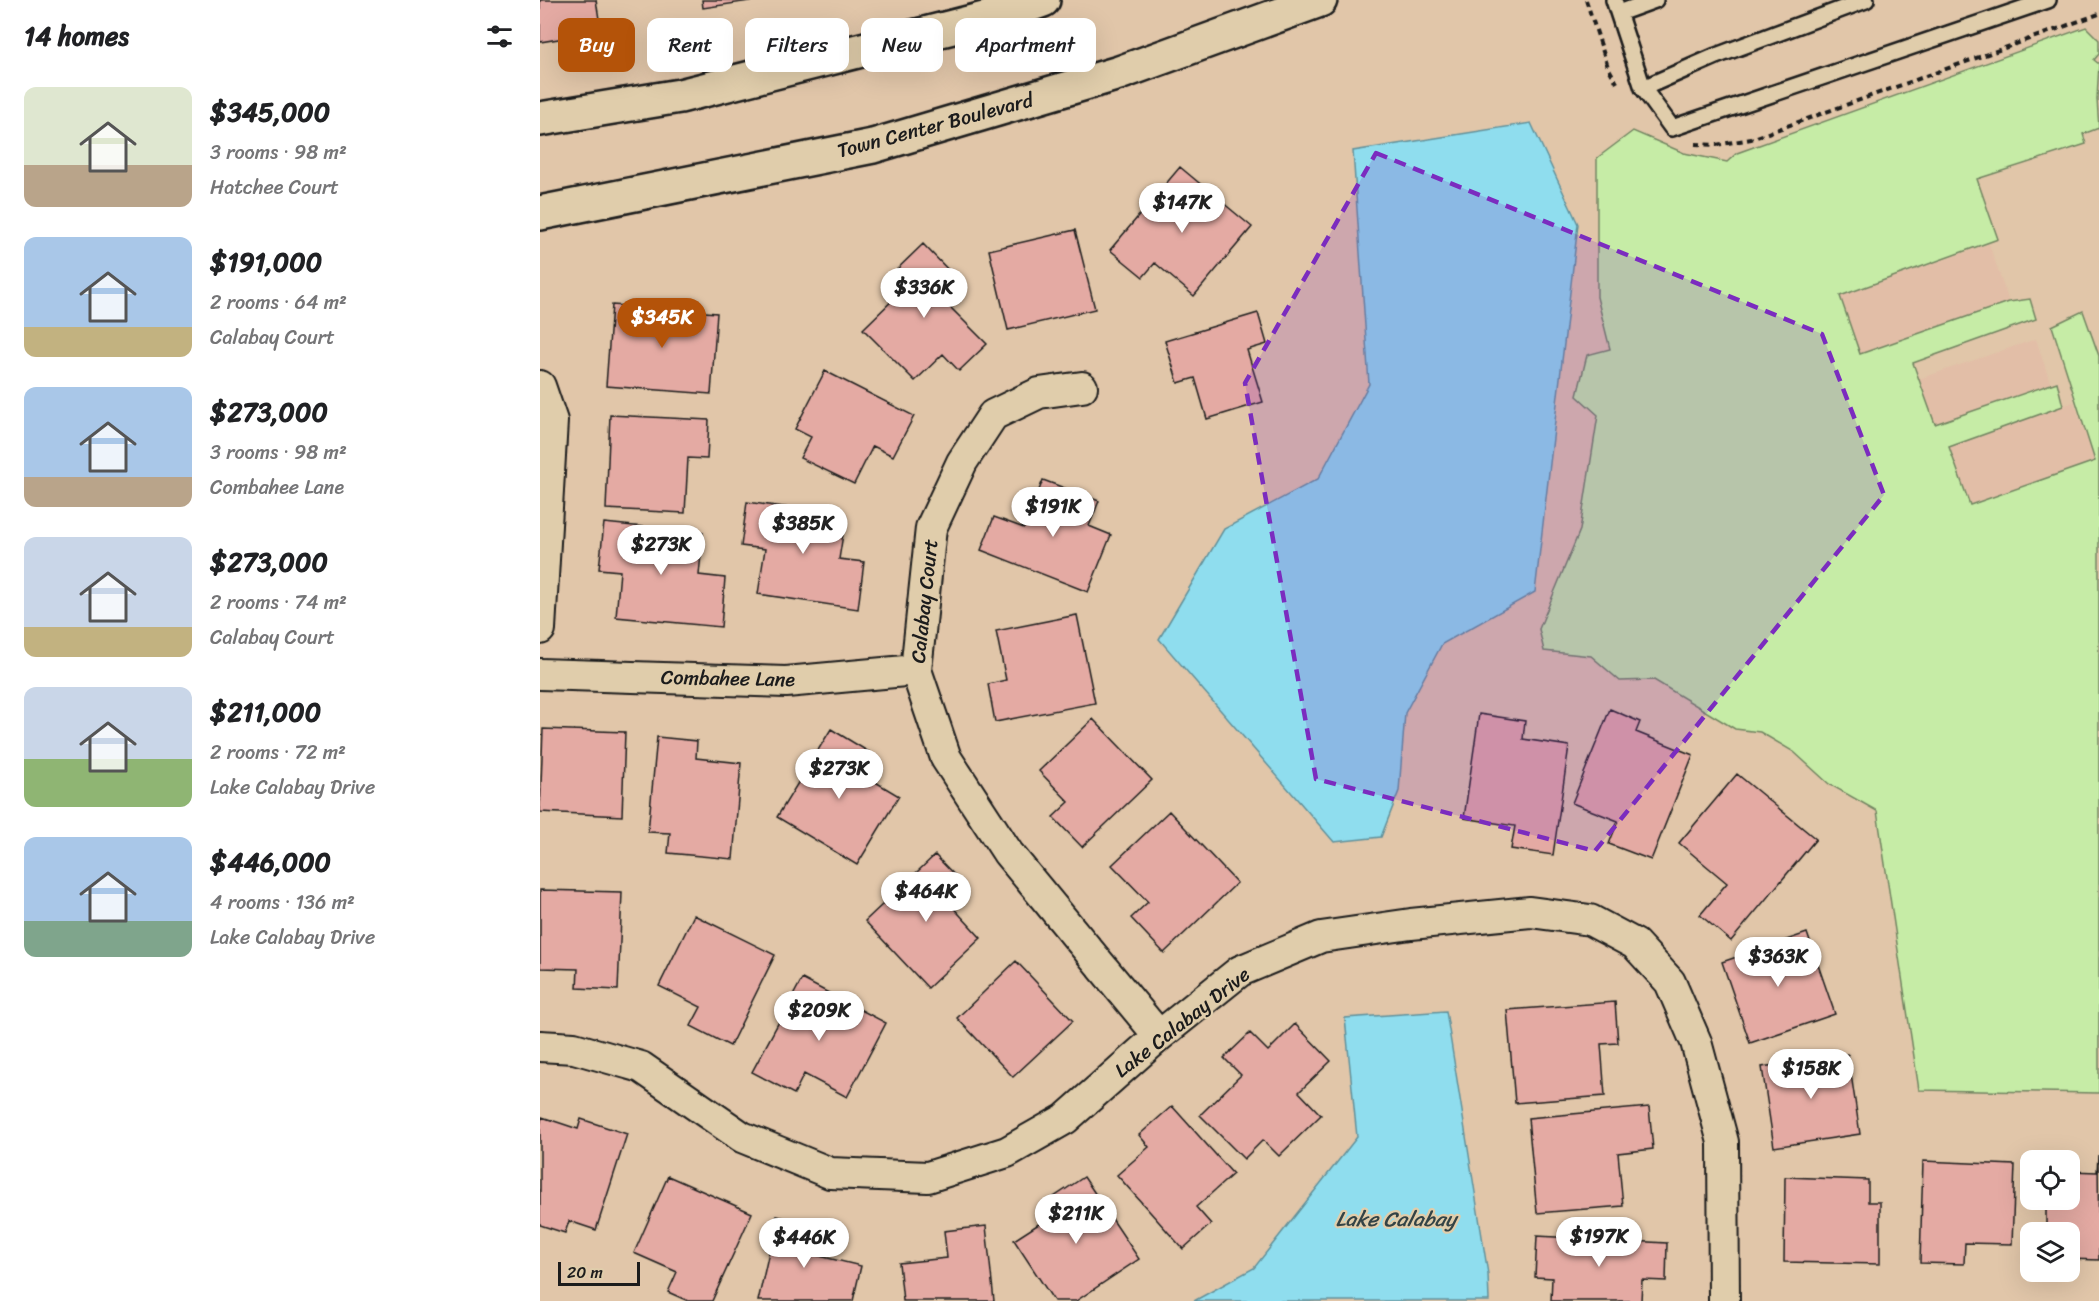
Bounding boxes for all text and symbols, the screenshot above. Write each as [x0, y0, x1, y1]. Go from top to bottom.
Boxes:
text: 14 homes [24, 13, 129, 59]
chip: Buy [558, 18, 635, 72]
chip: Rent [647, 18, 733, 72]
chip: Filters [745, 18, 849, 72]
chip: New [861, 18, 943, 72]
chip: Apartment [955, 18, 1096, 72]
icon: filters [483, 20, 516, 53]
street label: Town Center Boulevard [833, 82, 1038, 168]
text: $345,000 [210, 89, 330, 135]
icon: home [72, 111, 144, 183]
text: 3 rooms · 98 m² [210, 135, 347, 170]
text: Hatchee Court [210, 170, 339, 205]
pin: $147K [1140, 183, 1224, 234]
text: $147K [1153, 185, 1211, 220]
text: $191,000 [210, 239, 322, 285]
icon: home [72, 261, 144, 333]
pin: $336K [882, 268, 966, 319]
text: $336K [895, 270, 953, 305]
text: 2 rooms · 64 m² [210, 285, 347, 320]
pin: $345K [620, 298, 704, 349]
text: $345K [631, 300, 693, 335]
text: Calabay Court [210, 320, 335, 355]
text: $273,000 [210, 389, 328, 435]
icon: home [72, 411, 144, 483]
text: 3 rooms · 98 m² [210, 435, 347, 470]
text: Combahee Lane [210, 470, 344, 505]
pin: $191K [1011, 487, 1095, 538]
text: $191K [1025, 489, 1081, 524]
pin: $385K [761, 504, 845, 555]
text: $385K [773, 506, 833, 541]
pin: $273K [619, 525, 703, 576]
text: $273K [631, 527, 691, 562]
street label: Calabay Court [901, 537, 948, 665]
text: $273,000 [210, 539, 328, 585]
icon: home [72, 561, 144, 633]
text: 2 rooms · 74 m² [210, 585, 347, 620]
text: Calabay Court [210, 620, 335, 655]
street label: Combahee Lane [661, 660, 796, 697]
text: $211,000 [210, 689, 321, 735]
icon: home [72, 711, 144, 783]
text: 2 rooms · 72 m² [210, 735, 346, 770]
pin: $273K [797, 749, 881, 800]
text: $273K [809, 751, 869, 786]
text: Lake Calabay Drive [210, 770, 375, 805]
text: $446,000 [210, 839, 331, 885]
icon: home [72, 861, 144, 933]
pin: $464K [884, 872, 968, 923]
text: $464K [895, 874, 957, 909]
text: 4 rooms · 136 m² [210, 885, 355, 920]
text: Lake Calabay Drive [210, 920, 375, 955]
pin: $363K [1736, 937, 1820, 988]
text: $363K [1749, 939, 1807, 974]
street label: Lake Calabay Drive [1106, 958, 1258, 1087]
pin: $209K [777, 991, 861, 1042]
text: $209K [788, 993, 850, 1028]
pin: $158K [1769, 1049, 1853, 1100]
text: $158K [1782, 1051, 1840, 1086]
map controls [2020, 1150, 2080, 1282]
button: locate [2020, 1150, 2080, 1210]
pin: $211K [1034, 1194, 1118, 1245]
text: $211K [1049, 1196, 1103, 1231]
water label: Lake Calabay [1336, 1200, 1459, 1238]
pin: $197K [1557, 1217, 1641, 1268]
pin: $446K [762, 1218, 846, 1269]
text: $197K [1570, 1219, 1628, 1254]
text: $446K [773, 1220, 835, 1255]
button: layers [2020, 1222, 2080, 1282]
text: 20 m [567, 1258, 603, 1287]
scale bar [558, 1259, 640, 1286]

